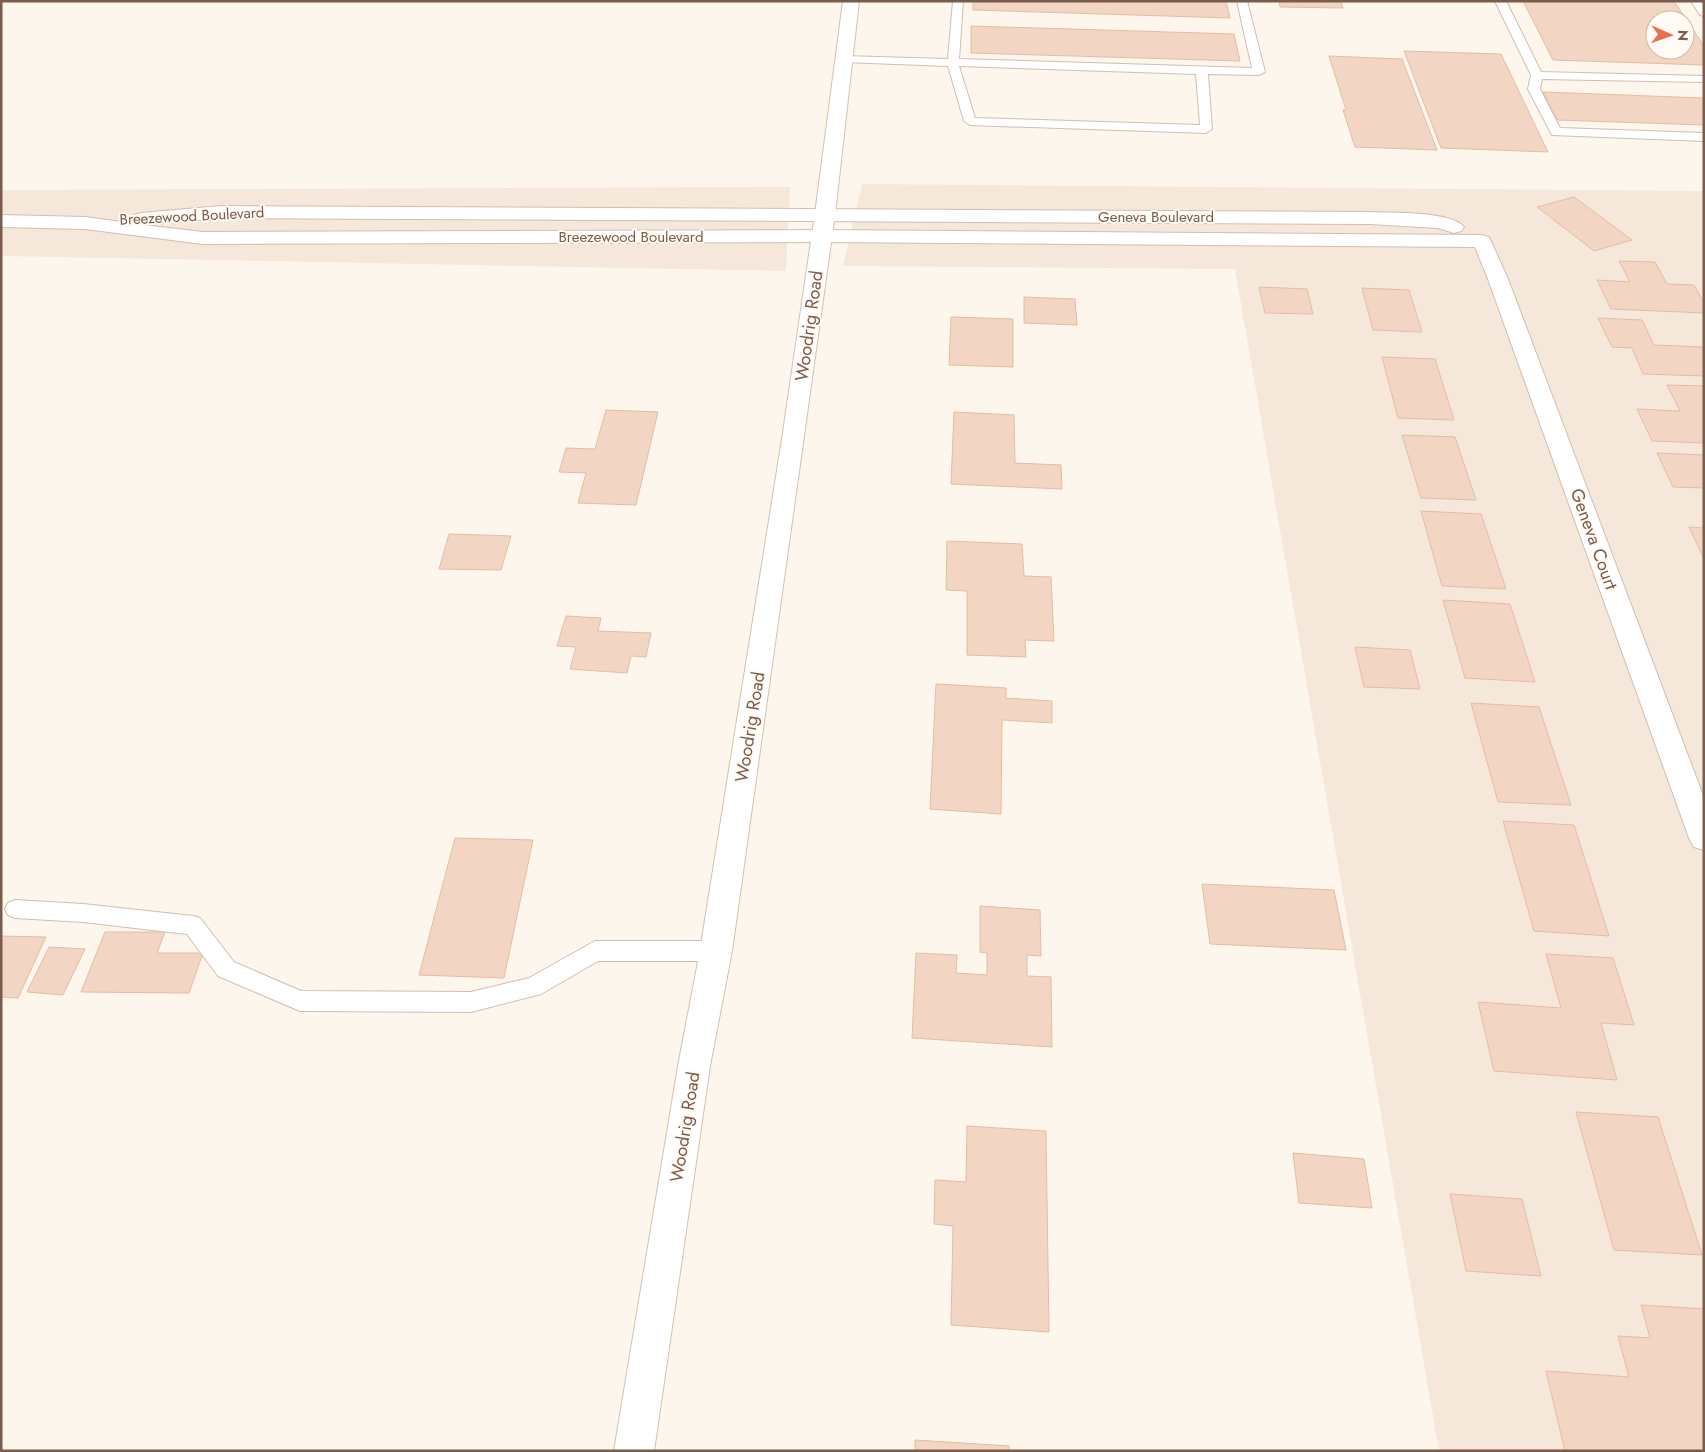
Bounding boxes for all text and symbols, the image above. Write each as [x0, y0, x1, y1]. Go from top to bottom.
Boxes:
north arrow [1645, 10, 1695, 60]
text: N [1673, 30, 1693, 41]
street label: Breezewood Boulevard [119, 201, 265, 231]
street label: Geneva Boulevard [1098, 206, 1214, 228]
street label: Breezewood Boulevard [559, 226, 704, 248]
street label: Woodrig Road [788, 269, 830, 383]
street label: Geneva Court [1564, 485, 1625, 594]
street label: Woodrig Road [728, 670, 772, 784]
street label: Woodrig Road [663, 1070, 707, 1184]

